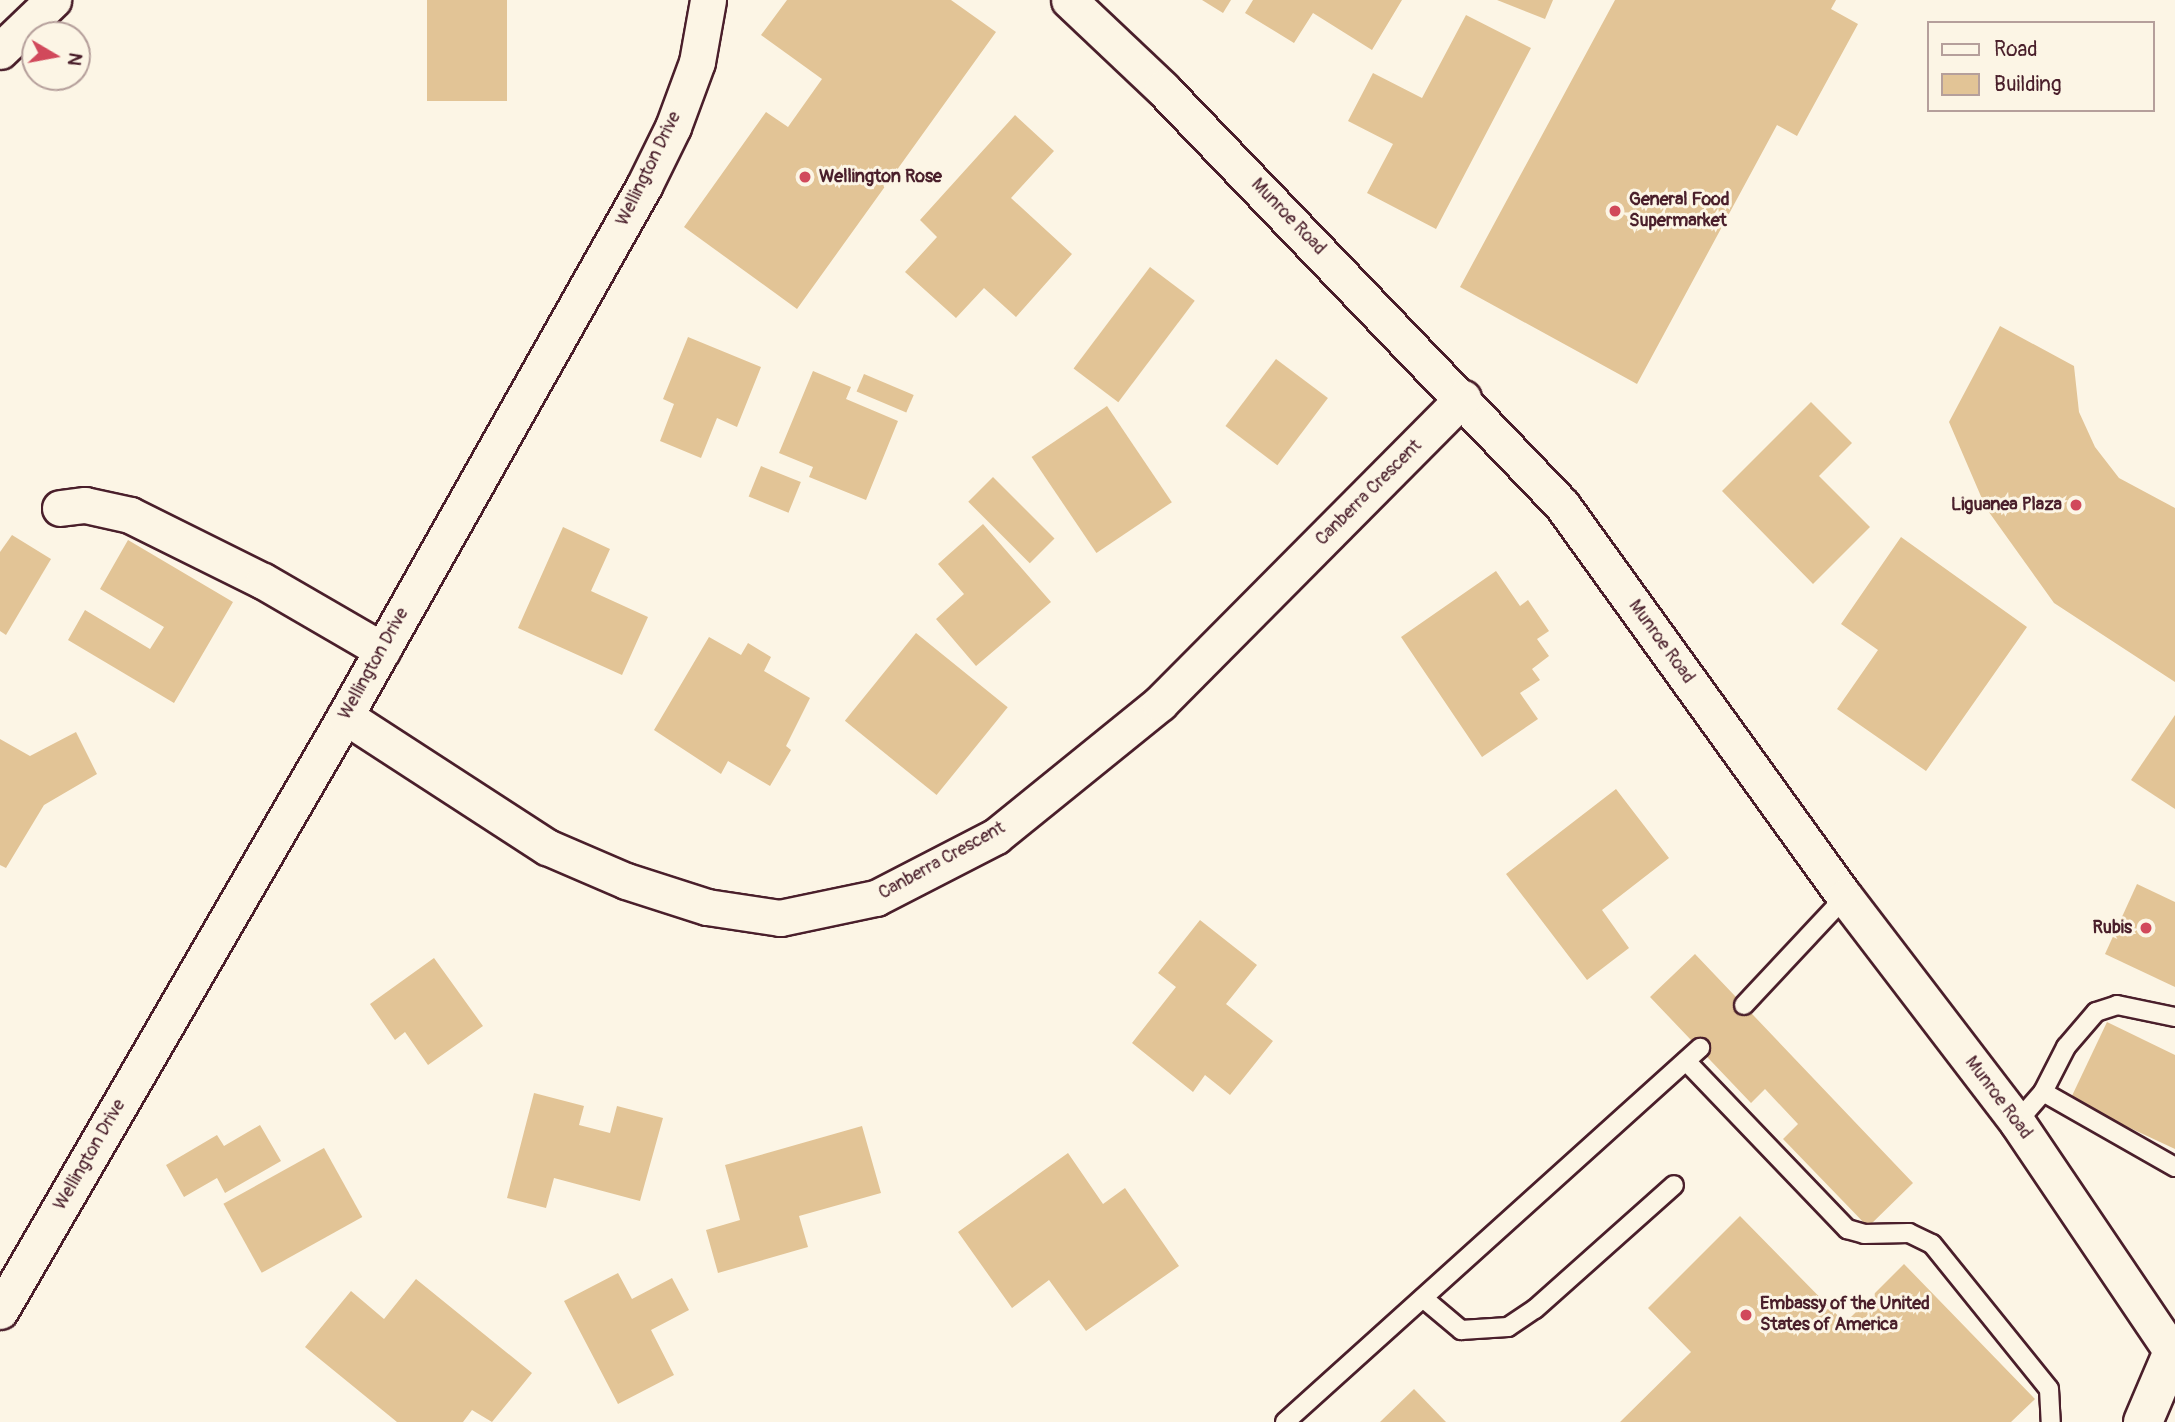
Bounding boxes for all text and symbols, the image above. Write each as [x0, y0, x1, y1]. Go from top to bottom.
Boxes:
north arrow [21, 21, 91, 91]
legend [1926, 21, 2154, 112]
text: Road [1994, 36, 2038, 63]
text: N [62, 51, 88, 68]
text: Building [1994, 71, 2061, 98]
street label: Wellington Drive [612, 108, 686, 230]
place label: Wellington Rose [819, 166, 942, 188]
marker: Wellington Rose [797, 169, 813, 185]
street label: Munroe Road [1246, 174, 1330, 260]
place label: General Food Supermarket [1629, 190, 1730, 232]
marker: General Food Supermarket [1607, 203, 1623, 219]
street label: Canberra Crescent [1312, 436, 1426, 550]
place label: Liguanea Plaza [1951, 494, 2062, 516]
marker: Liguanea Plaza [2068, 497, 2084, 513]
street label: Munroe Road [1623, 596, 1699, 688]
street label: Wellington Drive [334, 604, 414, 724]
street label: Canberra Crescent [875, 817, 1009, 905]
place label: Rubis [2092, 917, 2132, 939]
marker: Rubis [2138, 920, 2154, 936]
street label: Munroe Road [1960, 1052, 2036, 1144]
street label: Wellington Drive [50, 1096, 130, 1214]
place label: Embassy of the United States of America [1760, 1294, 1930, 1336]
marker: Embassy of the United States of America [1738, 1307, 1754, 1323]

